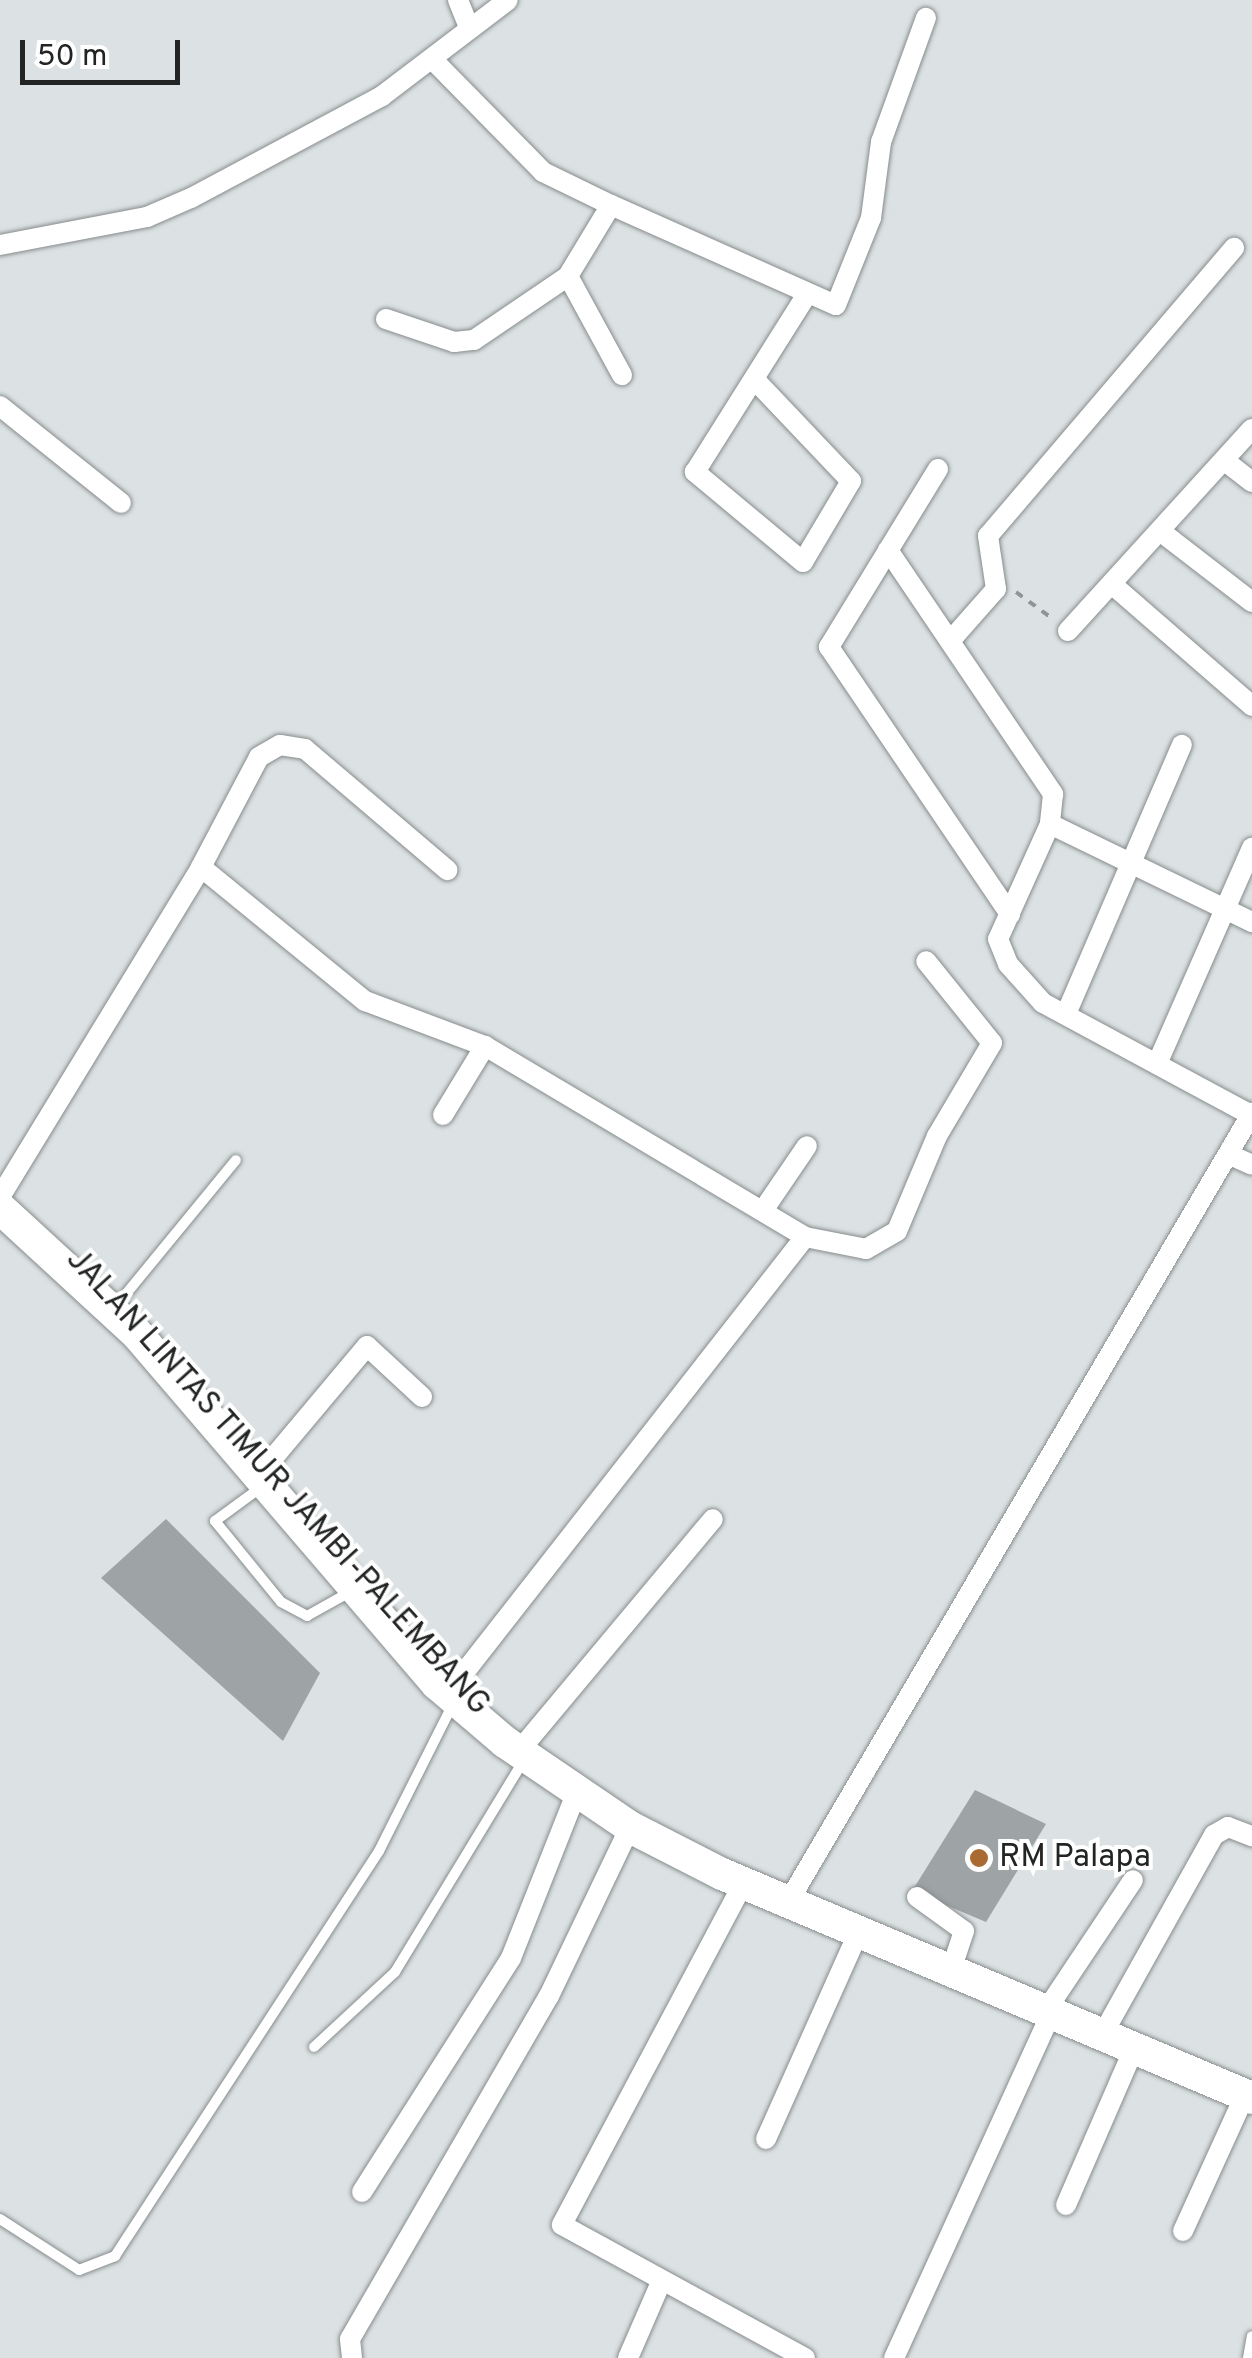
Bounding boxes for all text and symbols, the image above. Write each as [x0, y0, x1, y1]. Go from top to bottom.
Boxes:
scale bar [25, 20, 185, 82]
text: 50 m [37, 39, 107, 76]
street label: JALAN LINTAS TIMUR JAMBI-PALEMBANG [57, 1241, 497, 1725]
place label: RM Palapa [999, 1839, 1151, 1877]
marker: RM Palapa [968, 1847, 990, 1869]

